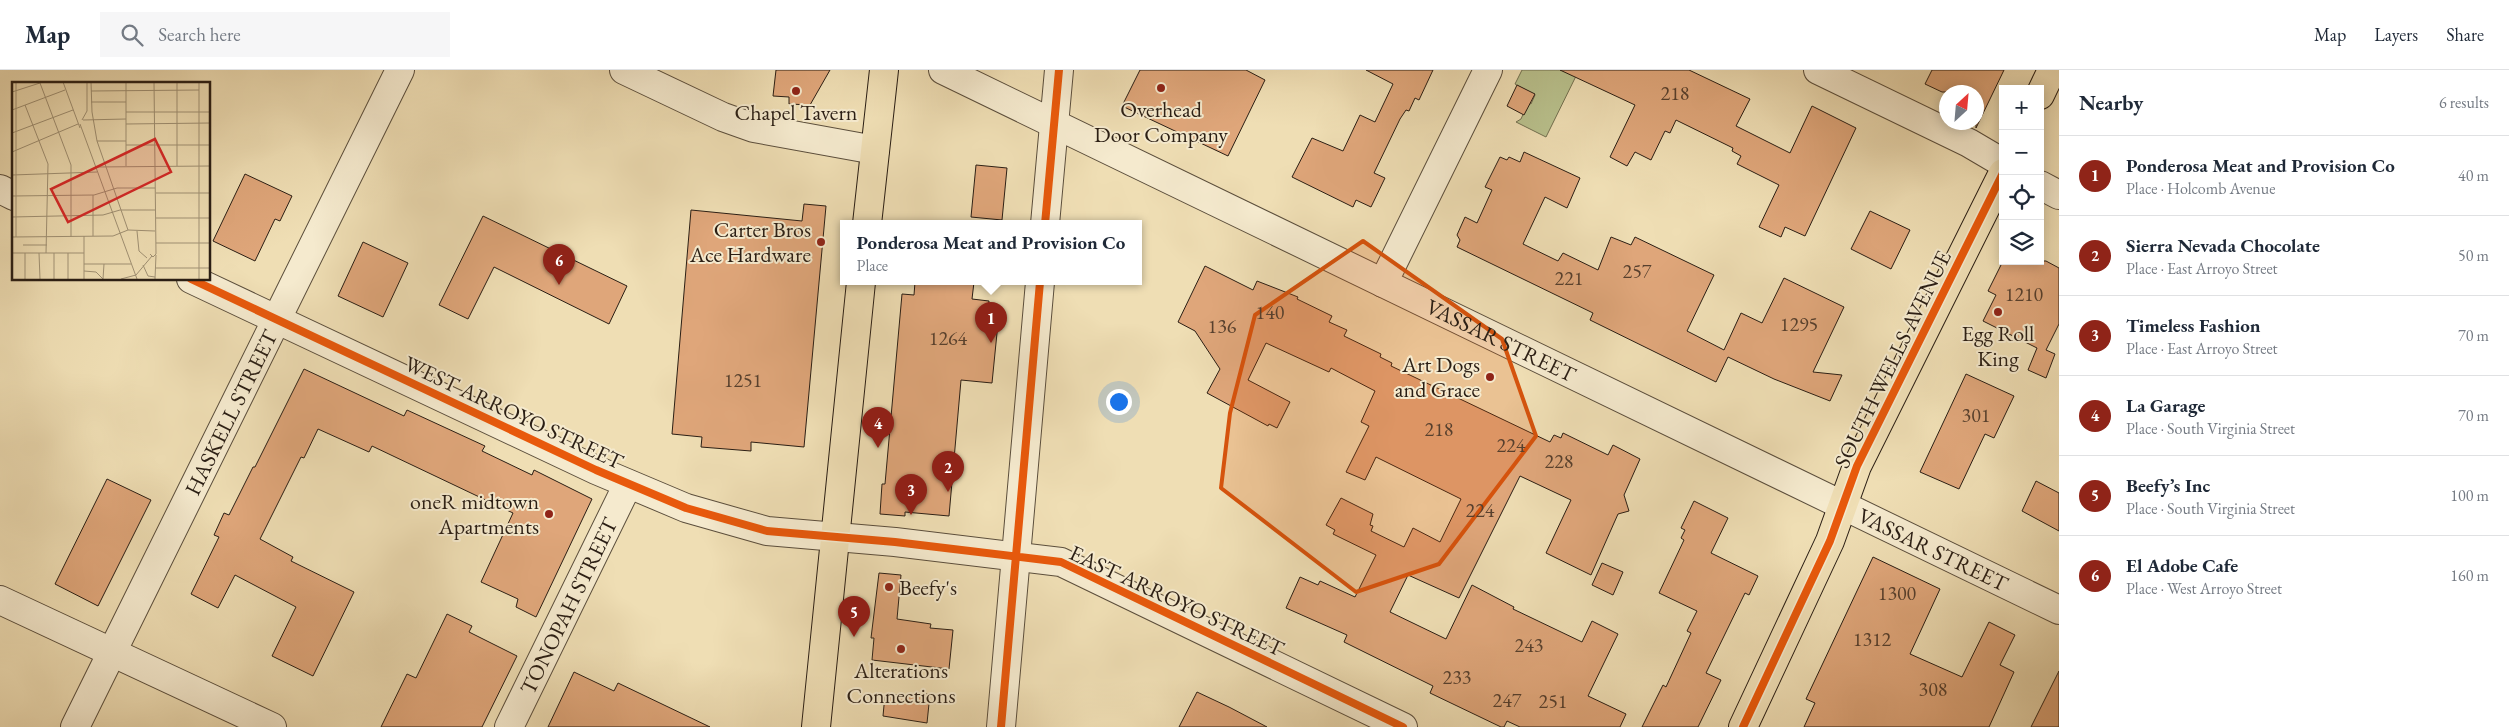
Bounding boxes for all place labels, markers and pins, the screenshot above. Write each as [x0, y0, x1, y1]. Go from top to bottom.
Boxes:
marker: Overhead Door Company [1155, 82, 1167, 94]
marker: Chapel Tavern [790, 85, 802, 97]
place label: Overhead Door Company [1094, 95, 1228, 149]
place label: Chapel Tavern [735, 98, 858, 127]
place label: Carter Bros Ace Hardware [689, 215, 811, 269]
marker: Carter Bros Ace Hardware [815, 236, 827, 248]
pin: 6 [543, 244, 575, 285]
pin: 1 [975, 302, 1007, 343]
marker: Egg Roll King [1992, 306, 2004, 318]
place label: Egg Roll King [1962, 319, 2034, 373]
place label: Art Dogs and Grace [1395, 350, 1480, 404]
marker: Art Dogs and Grace [1484, 371, 1496, 383]
pin: 4 [862, 407, 894, 448]
pin: 2 [932, 451, 964, 492]
pin: 3 [895, 474, 927, 515]
place label: oneR midtown Apartments [410, 487, 539, 541]
marker: oneR midtown Apartments [543, 508, 555, 520]
place label: Beefy's [899, 573, 957, 602]
marker: Beefy's [883, 581, 895, 593]
pin: 5 [838, 596, 870, 637]
marker: Alterations Connections [895, 643, 907, 655]
place label: Alterations Connections [847, 656, 955, 710]

